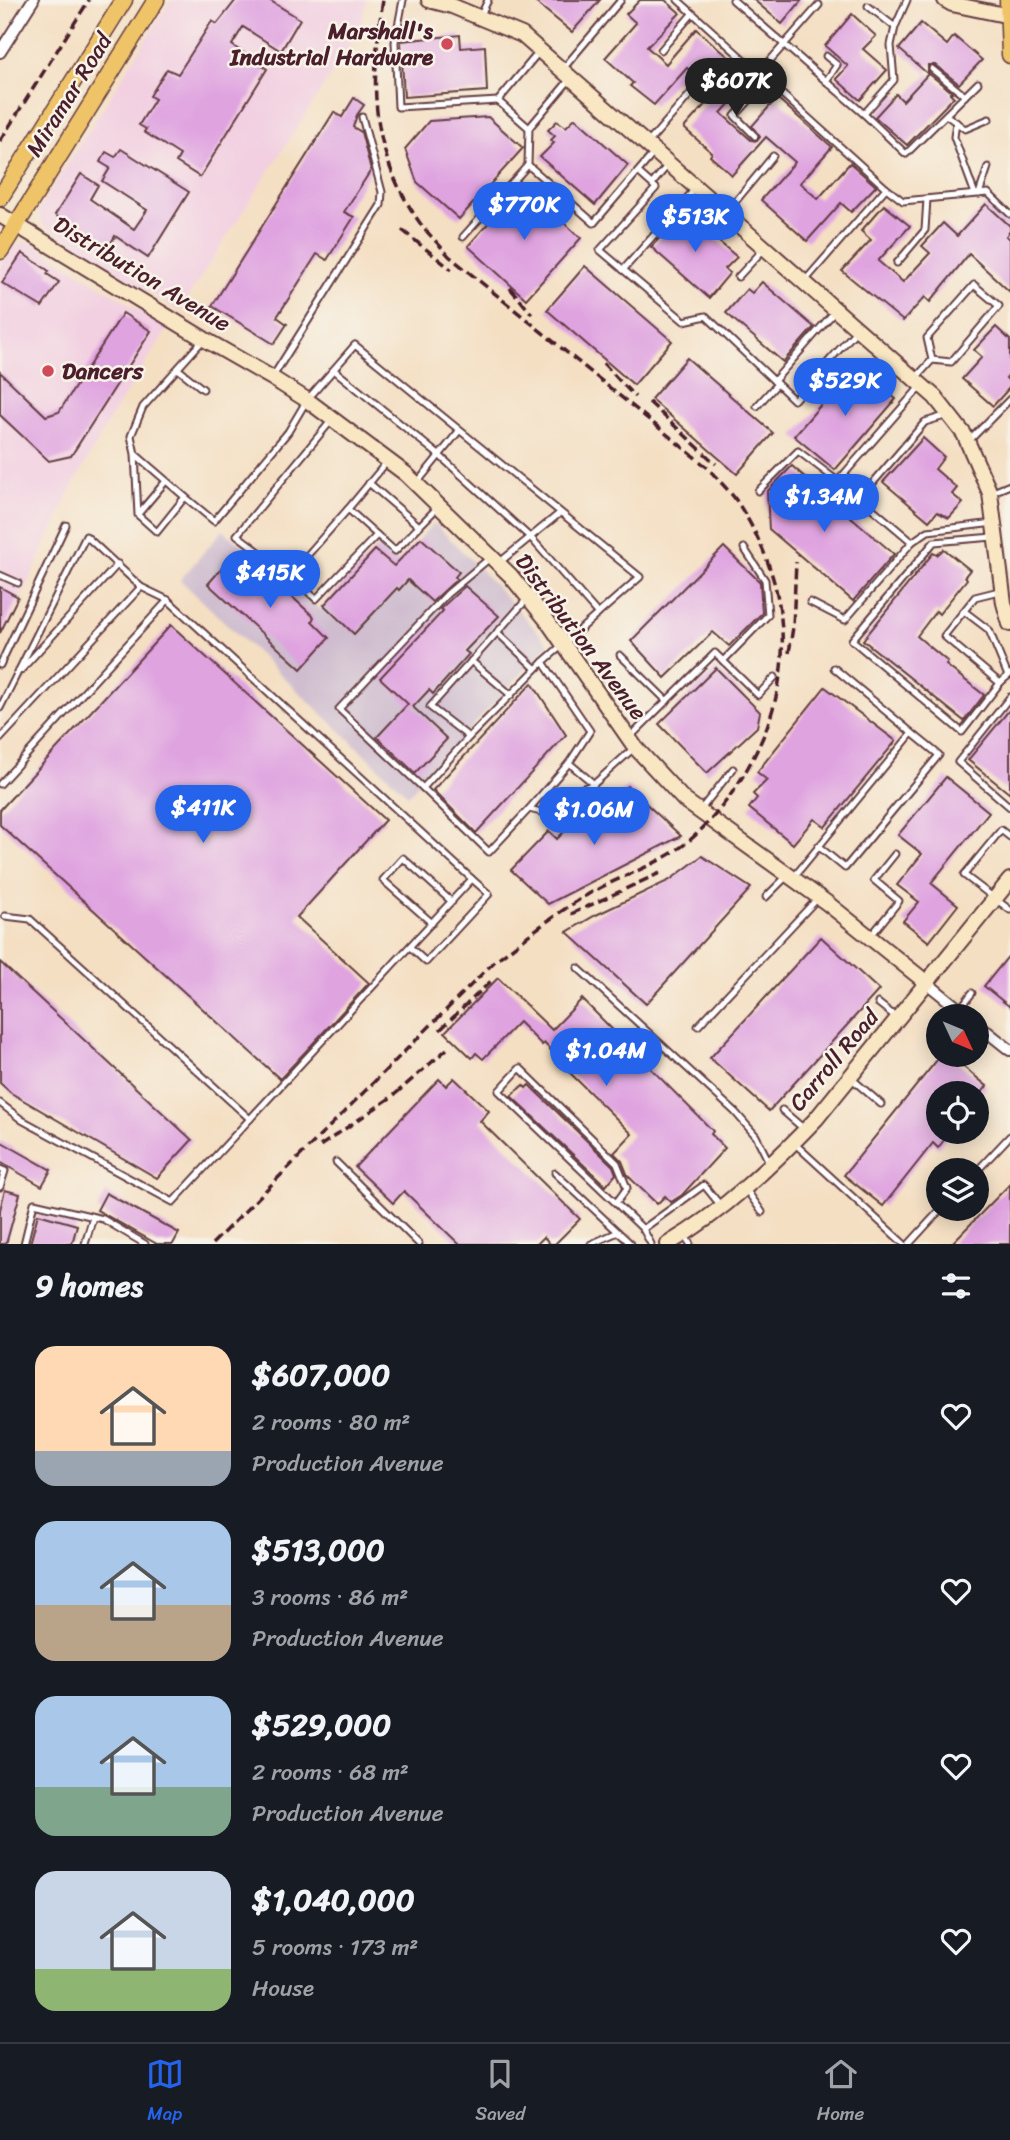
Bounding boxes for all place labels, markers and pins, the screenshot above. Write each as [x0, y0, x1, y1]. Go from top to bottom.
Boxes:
place label: Marshall's Industrial Hardware [229, 11, 434, 78]
marker: Marshall's Industrial Hardware [439, 36, 455, 52]
pin: $607K [687, 58, 785, 118]
pin: $770K [475, 182, 573, 242]
pin: $513K [646, 194, 744, 254]
place label: Dancers [62, 351, 144, 392]
pin: $529K [796, 358, 894, 418]
marker: Dancers [40, 363, 56, 379]
pin: $1.34M [767, 475, 881, 534]
pin: $415K [221, 550, 319, 610]
pin: $411K [154, 786, 252, 845]
pin: $1.06M [537, 788, 651, 847]
pin: $1.04M [549, 1028, 663, 1088]

